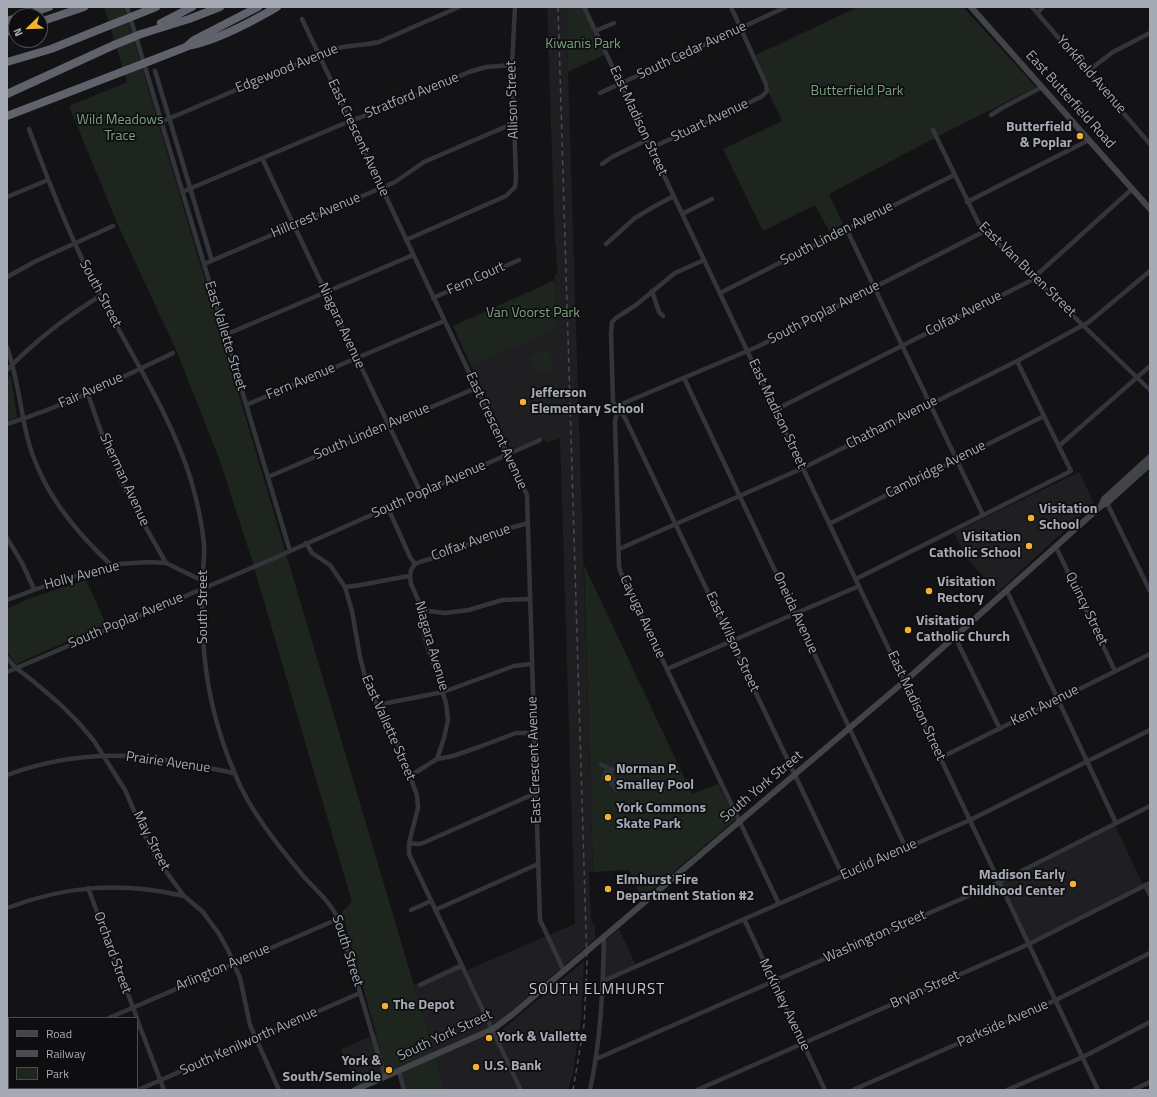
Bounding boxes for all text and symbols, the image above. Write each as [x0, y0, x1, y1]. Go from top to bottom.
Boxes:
north arrow [8, 8, 48, 48]
street label: South Cedar Avenue [635, 18, 749, 84]
text: N [9, 26, 27, 39]
street label: Yorkfield Avenue [1053, 33, 1129, 117]
park label: Kiwanis Park [545, 37, 621, 53]
street label: Edgewood Avenue [233, 41, 341, 97]
street label: East Butterfield Road [1022, 48, 1118, 152]
street label: Allison Street [503, 60, 523, 140]
street label: East Madison Street [605, 63, 671, 179]
street label: Stratford Avenue [362, 69, 462, 123]
street label: East Crescent Avenue [323, 77, 393, 199]
park label: Butterfield Park [810, 84, 904, 100]
street label: Stuart Avenue [669, 96, 751, 146]
park label: Wild Meadows Trace [77, 113, 163, 146]
place label: Butterfield & Poplar [1006, 120, 1072, 152]
marker: Butterfield & Poplar [1075, 131, 1085, 141]
street label: Hillcrest Avenue [269, 190, 363, 242]
street label: South Linden Avenue [778, 198, 896, 270]
street label: East Van Buren Street [975, 219, 1079, 321]
street label: South Street [75, 257, 125, 331]
street label: Fern Court [444, 259, 508, 299]
street label: South Poplar Avenue [765, 278, 883, 348]
street label: East Vallette Street [200, 279, 250, 393]
street label: Niagara Avenue [314, 281, 368, 371]
street label: Colfax Avenue [923, 288, 1005, 340]
park label: Van Voorst Park [486, 306, 580, 322]
street label: East Madison Street [744, 356, 810, 472]
street label: Fern Avenue [264, 360, 338, 404]
street label: Fair Avenue [56, 369, 126, 413]
street label: East Crescent Avenue [461, 370, 531, 492]
place label: Jefferson Elementary School [531, 386, 644, 418]
street label: Chatham Avenue [844, 393, 940, 453]
marker: Jefferson Elementary School [518, 397, 528, 407]
street label: South Linden Avenue [312, 400, 432, 464]
street label: Sherman Avenue [95, 431, 153, 529]
street label: Cambridge Avenue [883, 438, 989, 502]
street label: South Poplar Avenue [369, 457, 489, 523]
place label: Visitation School [1039, 502, 1097, 534]
marker: Visitation School [1026, 513, 1036, 523]
street label: Colfax Avenue [429, 521, 513, 565]
place label: Visitation Catholic School [929, 530, 1021, 562]
marker: Visitation Catholic School [1024, 541, 1034, 551]
street label: Holly Avenue [43, 558, 121, 594]
street label: Oneida Avenue [769, 569, 821, 657]
street label: South Street [196, 570, 212, 644]
street label: Quincy Street [1061, 570, 1111, 648]
street label: Cayuga Avenue [615, 573, 669, 661]
place label: Visitation Rectory [937, 575, 995, 608]
marker: Visitation Rectory [924, 586, 934, 596]
street label: South Poplar Avenue [66, 589, 186, 653]
street label: East Wilson Street [701, 589, 763, 695]
street label: Niagara Avenue [410, 599, 452, 693]
place label: Visitation Catholic Church [916, 614, 1010, 646]
marker: Visitation Catholic Church [903, 625, 913, 635]
street label: East Madison Street [883, 648, 949, 764]
street label: East Vallette Street [357, 673, 419, 783]
street label: Kent Avenue [1008, 682, 1082, 730]
street label: East Crescent Avenue [524, 696, 546, 824]
street label: South York Street [717, 748, 807, 826]
street label: Prairie Avenue [125, 749, 211, 777]
place label: Norman P. Smalley Pool [616, 762, 694, 794]
marker: Norman P. Smalley Pool [603, 773, 613, 783]
place label: York Commons Skate Park [616, 801, 706, 834]
street label: May Street [129, 808, 173, 874]
marker: York Commons Skate Park [603, 812, 613, 822]
street label: Euclid Avenue [838, 836, 920, 884]
place label: Madison Early Childhood Center [961, 868, 1065, 900]
place label: Elmhurst Fire Department Station #2 [616, 873, 754, 906]
marker: Madison Early Childhood Center [1068, 879, 1078, 889]
marker: Elmhurst Fire Department Station #2 [603, 884, 613, 894]
street label: Washington Street [821, 907, 929, 967]
street label: Orchard Street [89, 910, 135, 996]
street label: South Street [328, 913, 366, 989]
street label: Arlington Avenue [173, 941, 273, 995]
street label: McKinley Avenue [754, 956, 814, 1054]
street label: Bryan Street [888, 967, 962, 1013]
district label: SOUTH ELMHURST [529, 981, 665, 999]
street label: Parkside Avenue [955, 996, 1051, 1052]
place label: The Depot [393, 998, 455, 1014]
marker: The Depot [380, 1001, 390, 1011]
street label: South Kenilworth Avenue [178, 1004, 320, 1080]
street label: South York Street [395, 1007, 495, 1065]
legend [8, 1017, 138, 1089]
text: Road [46, 1024, 72, 1043]
place label: York & Vallette [497, 1030, 587, 1046]
marker: York & Vallette [484, 1033, 494, 1043]
text: Railway [46, 1044, 86, 1063]
place label: York & South/Seminole [283, 1054, 381, 1086]
place label: U.S. Bank [484, 1059, 542, 1075]
marker: U.S. Bank [471, 1062, 481, 1072]
text: Park [46, 1064, 69, 1083]
marker: York & South/Seminole [384, 1065, 394, 1075]

